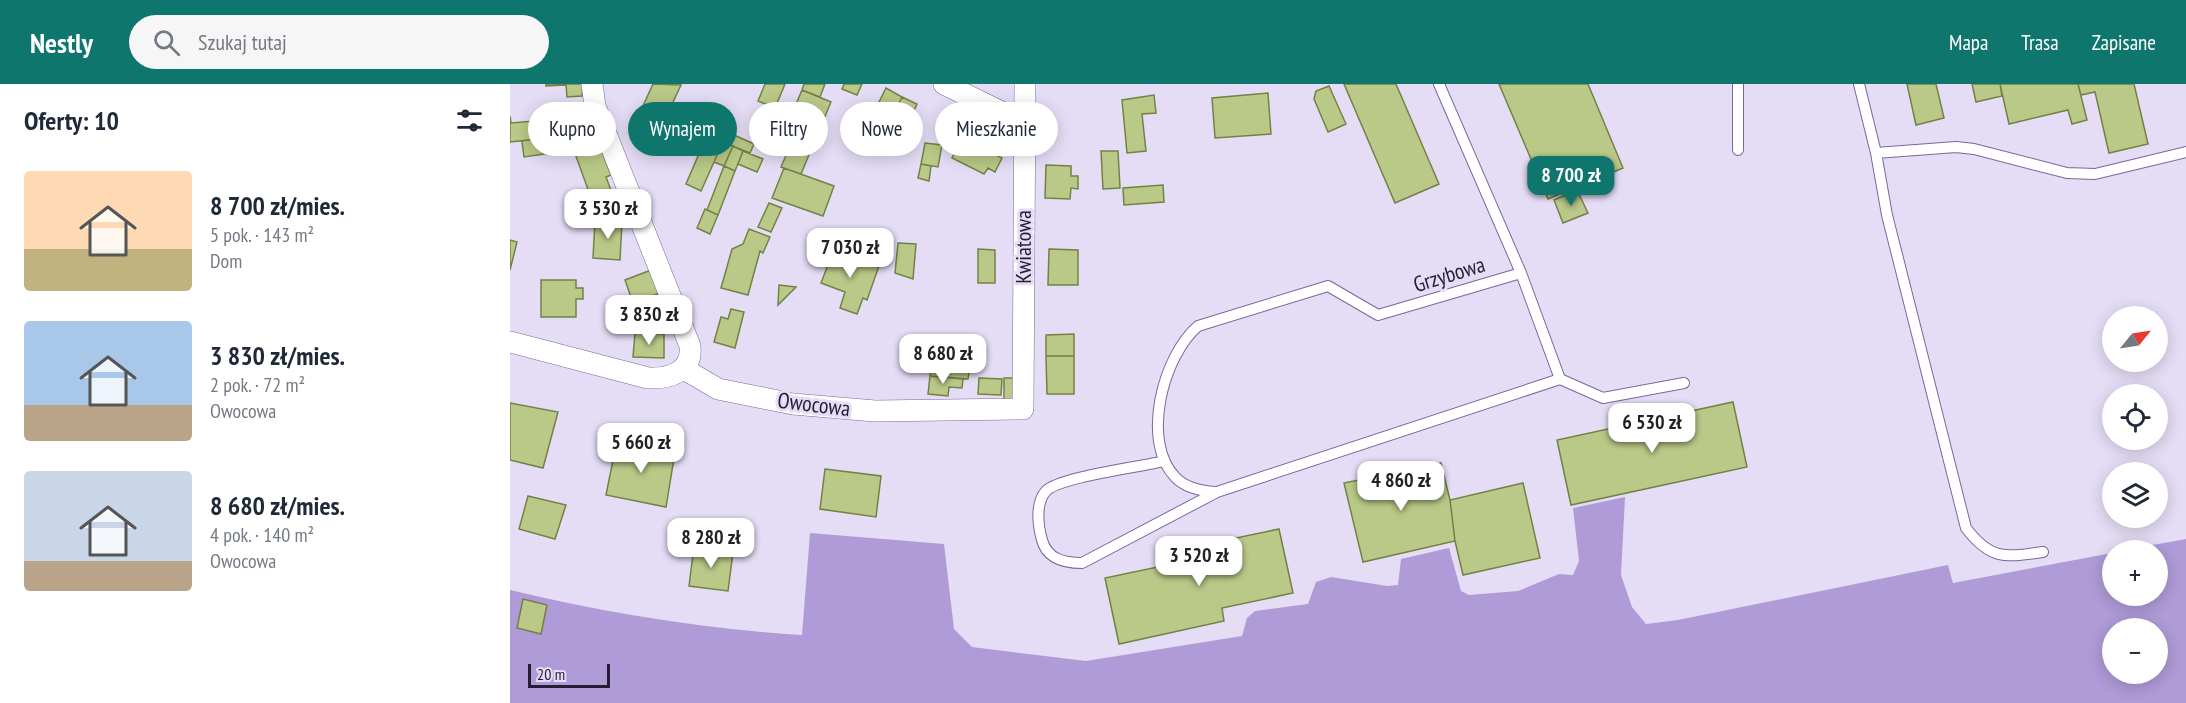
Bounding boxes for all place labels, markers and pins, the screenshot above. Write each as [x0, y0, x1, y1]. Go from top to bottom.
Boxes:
pin: 8 700 zł [1509, 156, 1633, 207]
pin: 3 530 zł [546, 189, 670, 240]
pin: 7 030 zł [788, 228, 912, 279]
pin: 3 830 zł [587, 295, 711, 346]
pin: 8 680 zł [881, 334, 1005, 385]
pin: 6 530 zł [1590, 403, 1714, 454]
pin: 5 660 zł [579, 423, 703, 474]
pin: 4 860 zł [1339, 461, 1463, 512]
pin: 8 280 zł [649, 518, 773, 569]
pin: 3 520 zł [1137, 536, 1261, 587]

